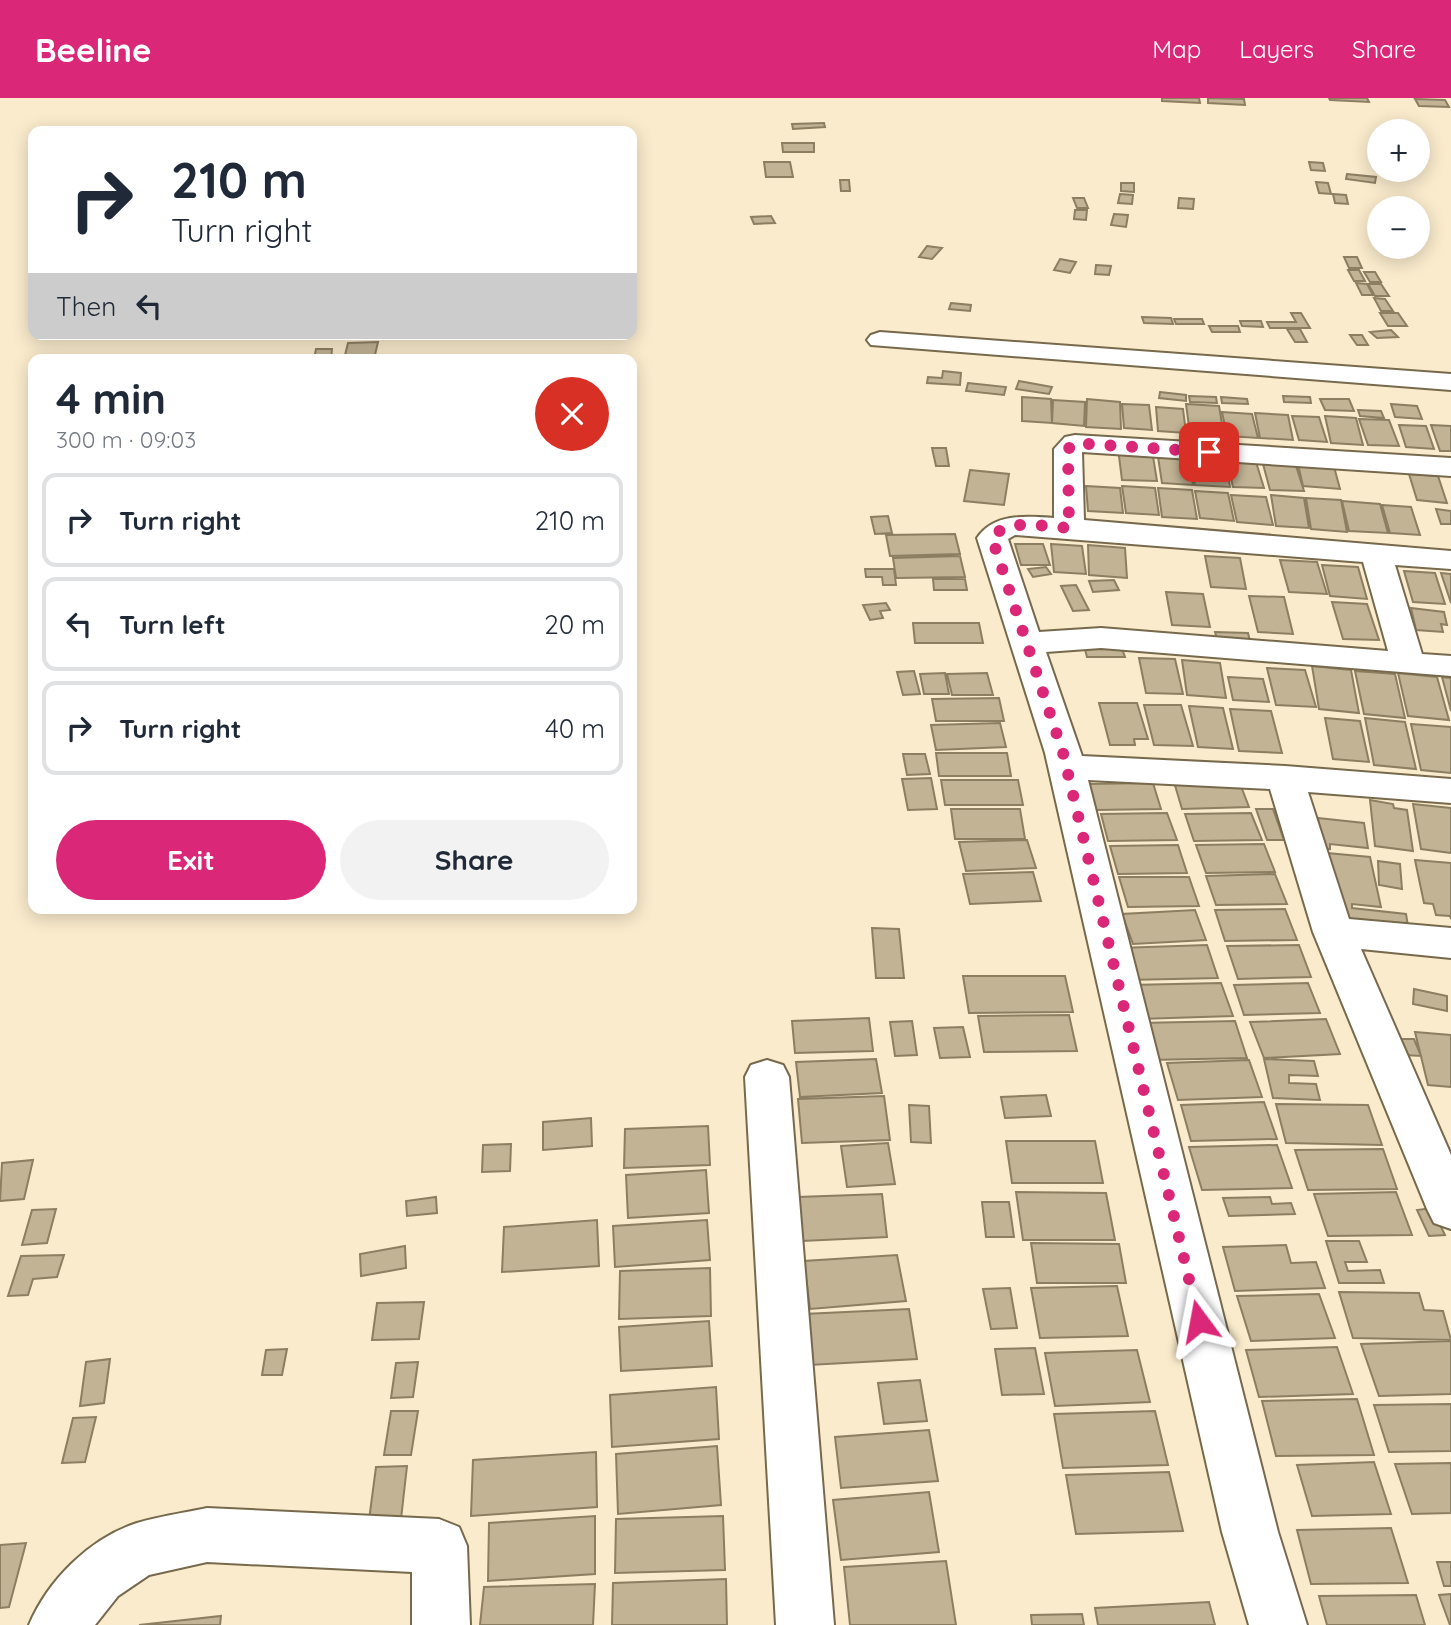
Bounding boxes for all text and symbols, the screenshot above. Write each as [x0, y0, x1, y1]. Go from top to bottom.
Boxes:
text: Beeline [35, 29, 151, 70]
text: Map [1152, 34, 1201, 64]
text: Layers [1239, 34, 1314, 64]
text: Share [1352, 34, 1416, 64]
map controls [1367, 119, 1430, 259]
button: + [1367, 119, 1430, 182]
text: 210 m [171, 149, 307, 210]
icon: right [56, 154, 147, 245]
button: − [1367, 196, 1430, 259]
text: Turn right [171, 210, 312, 250]
icon: left [130, 287, 168, 325]
text: Then [56, 290, 116, 323]
text: 4 min [56, 372, 166, 425]
button: close [535, 377, 609, 451]
pin [1179, 422, 1239, 482]
text: 300 m · 09:03 [56, 425, 196, 454]
icon: arrive [1190, 433, 1228, 471]
icon: right [60, 501, 98, 539]
text: Turn right [119, 504, 241, 537]
text: 210 m [535, 504, 605, 537]
icon: left [60, 605, 98, 643]
text: Turn left [119, 608, 226, 641]
text: 20 m [544, 608, 605, 641]
icon: right [60, 709, 98, 747]
text: Turn right [119, 712, 241, 745]
text: 40 m [545, 712, 605, 745]
button: Exit [56, 820, 326, 900]
button: Share [340, 820, 609, 900]
position arrow [1162, 1284, 1236, 1358]

